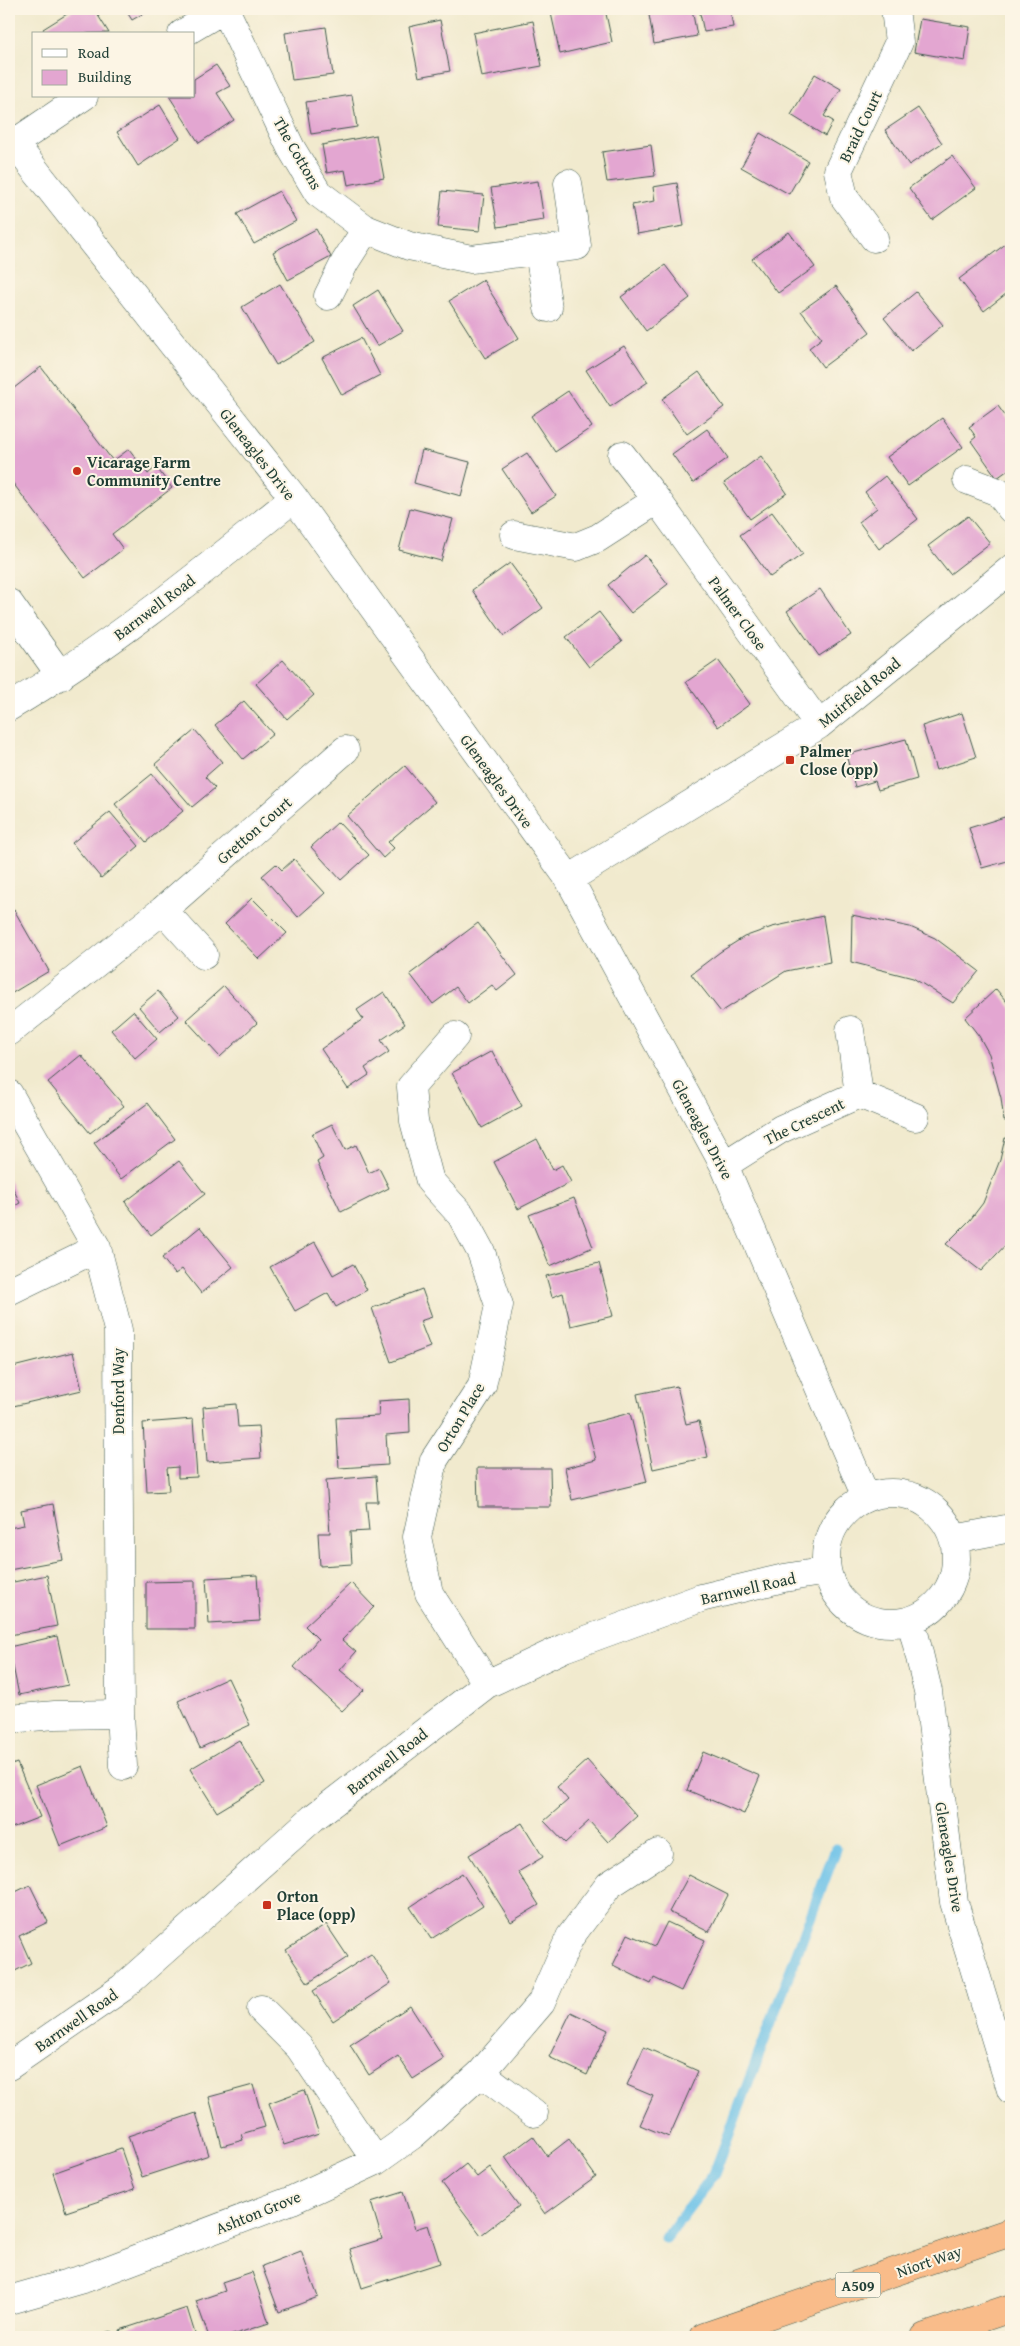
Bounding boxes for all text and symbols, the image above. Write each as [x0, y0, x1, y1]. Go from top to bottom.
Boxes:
legend [32, 32, 195, 98]
text: Road [78, 42, 109, 63]
text: Building [78, 66, 132, 87]
street label: Braid Court [832, 86, 888, 166]
street label: The Cottons [267, 112, 329, 194]
street label: Gleneagles Drive [214, 403, 302, 505]
place label: Vicarage Farm Community Centre [87, 450, 221, 492]
marker: Vicarage Farm Community Centre [71, 465, 83, 477]
street label: Barnwell Road [108, 568, 200, 646]
street label: Palmer Close [703, 571, 773, 655]
street label: Muirfield Road [813, 651, 906, 733]
street label: Gleneagles Drive [455, 729, 539, 833]
place label: Palmer Close (opp) [800, 739, 878, 781]
marker: Palmer Close (opp) [784, 754, 796, 766]
street label: Gretton Court [211, 790, 297, 870]
street label: Gleneagles Drive [666, 1074, 740, 1184]
street label: The Crescent [760, 1091, 849, 1151]
street label: Denford Way [106, 1348, 130, 1434]
street label: Orton Place [430, 1377, 490, 1457]
street label: Barnwell Road [698, 1565, 798, 1611]
street label: Barnwell Road [341, 1721, 433, 1800]
street label: Gleneagles Drive [929, 1800, 971, 1914]
place label: Orton Place (opp) [277, 1884, 356, 1926]
marker: Orton Place (opp) [261, 1899, 273, 1911]
street label: Barnwell Road [29, 1982, 123, 2058]
street label: Ashton Grove [212, 2184, 304, 2240]
street label: Niort Way [893, 2239, 965, 2283]
road number: A509 [836, 2272, 880, 2298]

